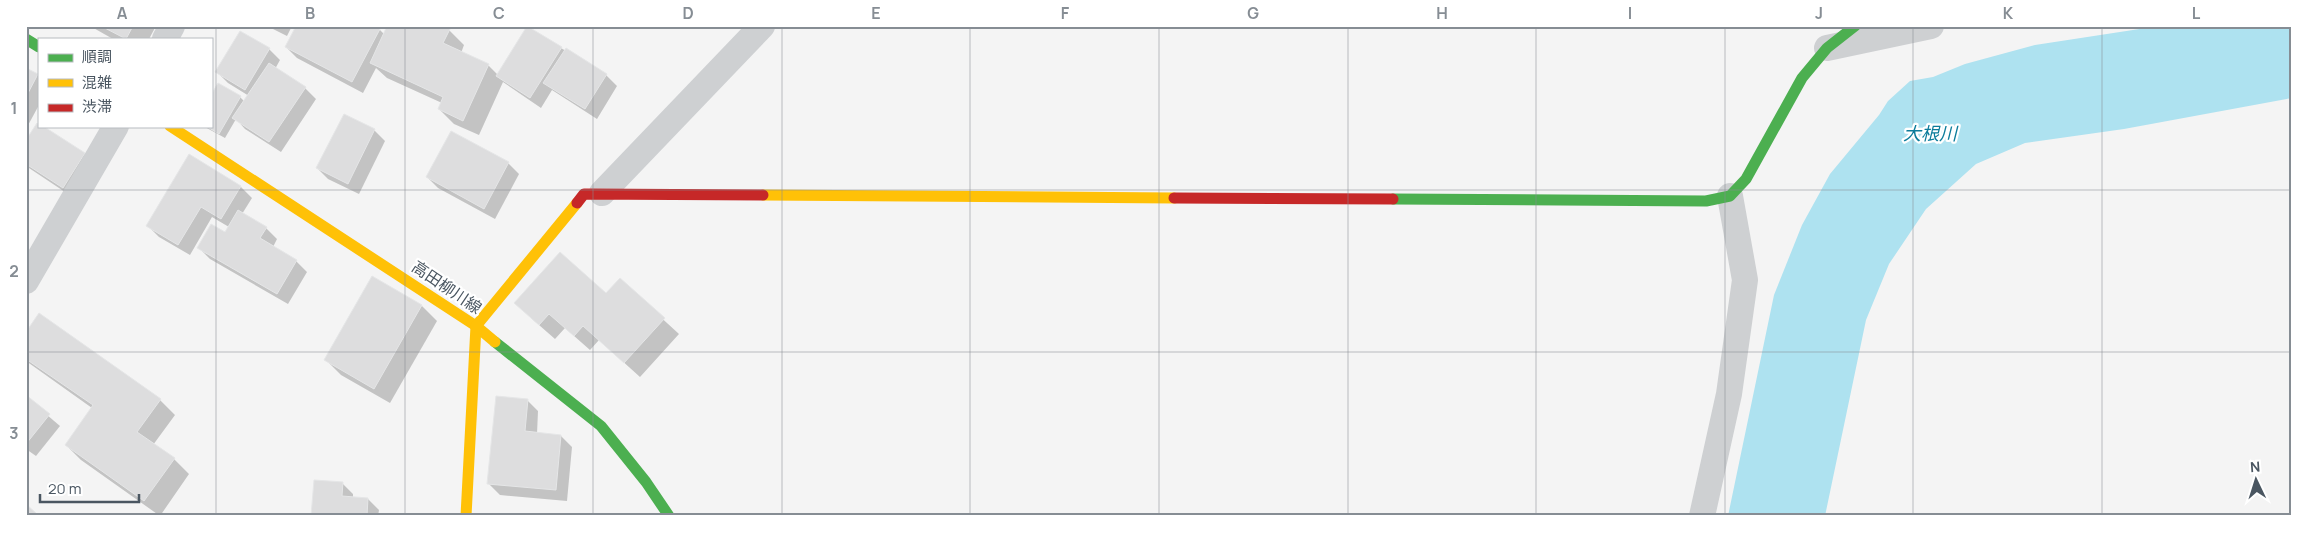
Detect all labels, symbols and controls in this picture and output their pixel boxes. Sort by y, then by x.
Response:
text: A [117,2,128,24]
text: B [305,2,315,24]
text: C [493,2,505,24]
text: D [682,2,694,24]
text: E [871,2,881,24]
text: F [1061,2,1070,24]
text: G [1247,2,1259,24]
text: H [1436,2,1448,24]
text: I [1628,2,1632,24]
text: J [1815,2,1823,24]
text: K [2003,2,2014,24]
text: L [2192,2,2201,24]
legend [38,38,212,128]
text: 順調 [82,46,112,67]
text: 混雑 [82,72,112,93]
text: 渋滞 [82,96,112,117]
text: 1 [10,97,18,119]
water label: 大根川 [1903,121,1959,145]
street label: 高田柳川線 [408,256,486,318]
text: 2 [9,260,19,282]
text: 3 [9,422,19,444]
north arrow [2230,454,2280,504]
text: N [2249,457,2261,476]
scale bar [40,472,139,504]
text: 20 m [48,478,81,499]

